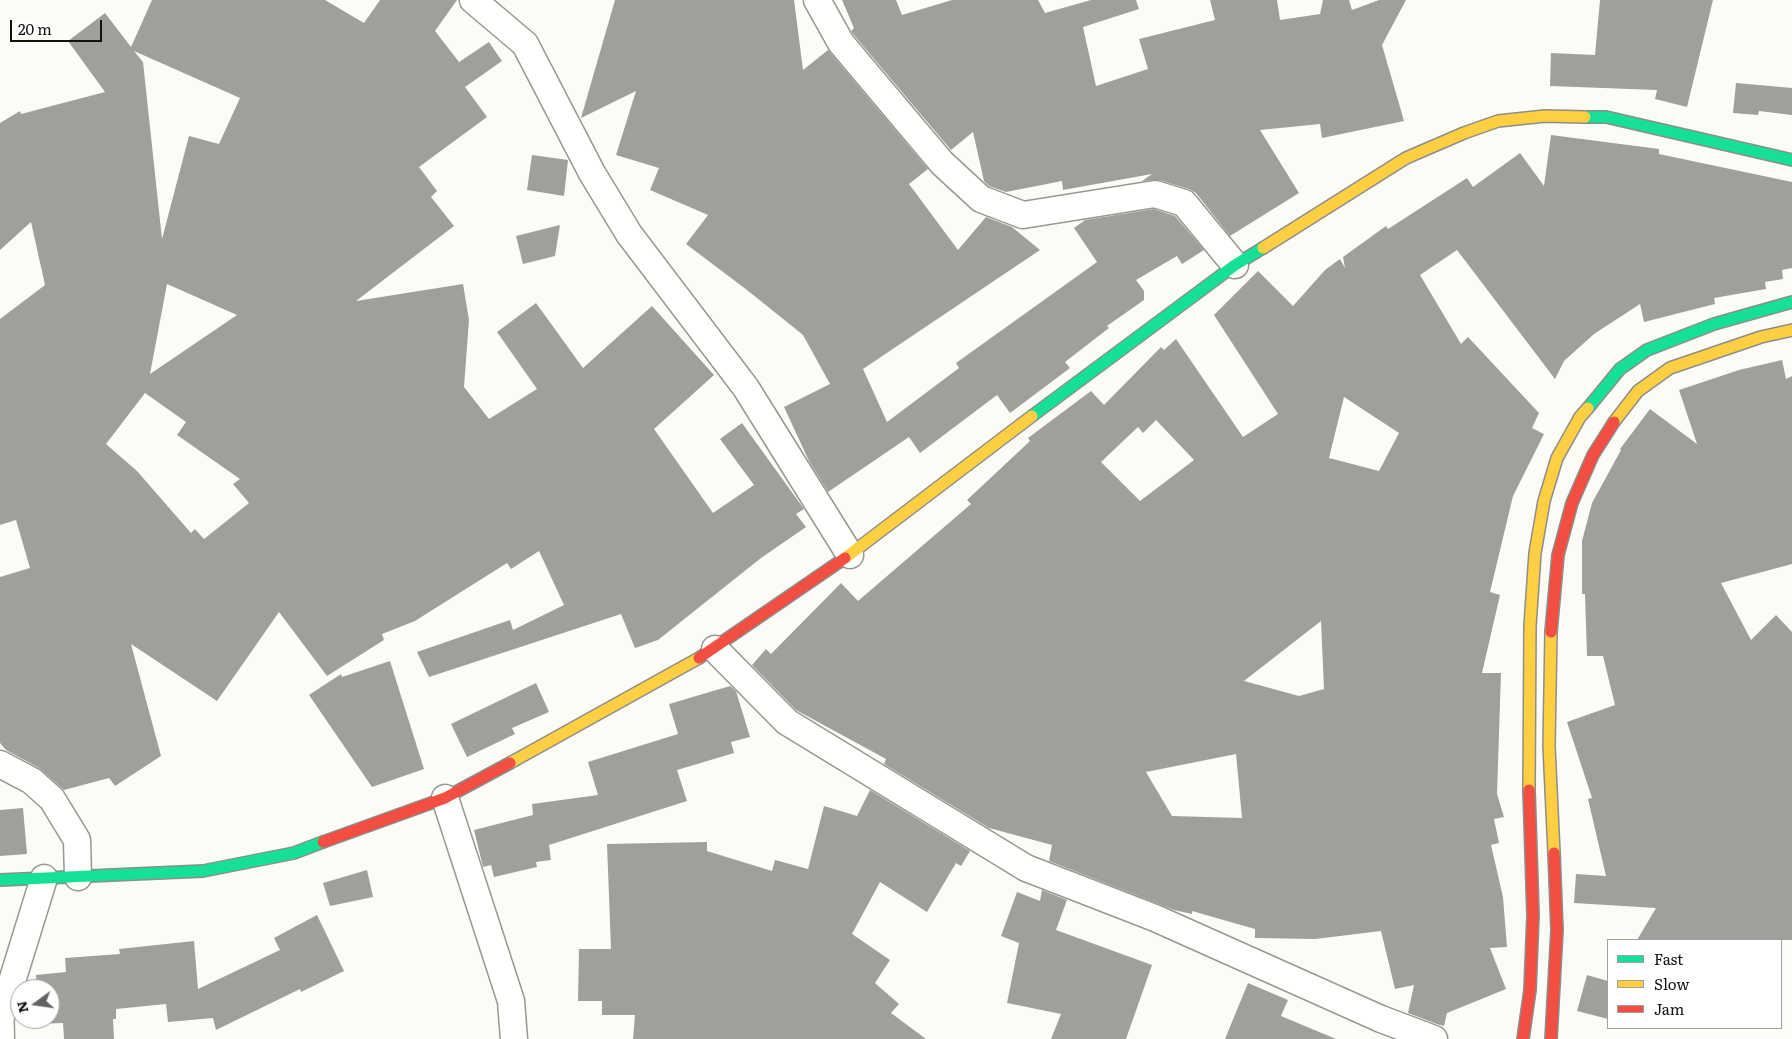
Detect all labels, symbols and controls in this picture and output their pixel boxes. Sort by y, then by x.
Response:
scale bar [12,10,105,42]
text: 20 m [18,17,52,40]
legend [1607,939,1782,1029]
text: Fast [1654,947,1683,970]
text: Slow [1654,972,1689,995]
north arrow [10,979,60,1029]
text: Jam [1654,997,1684,1020]
text: N [10,999,33,1016]

